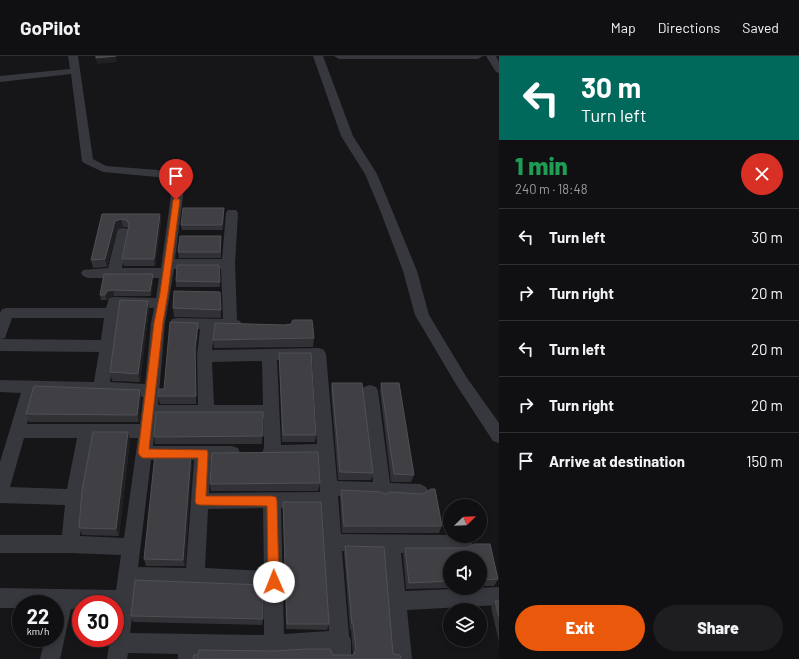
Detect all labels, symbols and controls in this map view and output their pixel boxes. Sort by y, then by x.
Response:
text: GoPilot [20,16,81,39]
text: Map [611,19,636,36]
text: Directions [658,19,720,36]
text: Saved [742,19,779,36]
text: 30 m [581,70,641,104]
icon: left [515,72,567,124]
text: Turn left [581,104,647,126]
text: 1 min [515,151,568,180]
button: close [741,153,783,195]
pin [159,159,193,200]
icon: arrive [165,165,187,187]
text: 240 m · 18:48 [515,181,587,197]
icon: left [515,226,537,248]
text: Turn left [549,228,605,246]
text: 30 m [751,228,783,246]
icon: right [515,282,537,304]
text: Turn right [549,284,614,302]
text: 20 m [751,284,783,302]
icon: left [515,338,537,360]
text: Turn left [549,340,605,358]
text: 20 m [751,340,783,358]
icon: right [515,394,537,416]
text: Turn right [549,396,614,414]
text: 20 m [751,396,783,414]
icon: arrive [515,450,537,472]
text: Arrive at destination [549,452,685,470]
text: 150 m [746,452,783,470]
north arrow [443,499,487,543]
map controls [443,499,487,647]
button: sound [443,551,487,595]
position arrow [253,561,295,603]
speed limit sign: 30 [72,595,124,647]
button: layers [443,603,487,647]
text: 22 [27,604,49,628]
button: Exit [515,605,645,651]
button: Share [653,605,783,651]
text: km/h [27,625,49,637]

